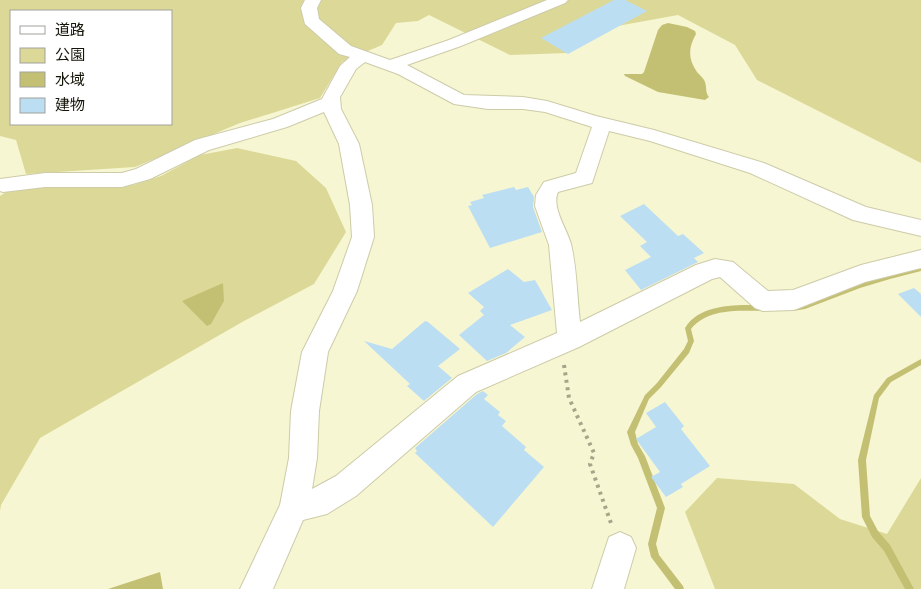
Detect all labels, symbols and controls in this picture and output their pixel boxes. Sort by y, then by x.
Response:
legend [10,10,172,125]
text: 道路 [55,21,85,39]
text: 公園 [55,46,85,64]
text: 水域 [55,71,85,89]
text: 建物 [55,96,85,114]

